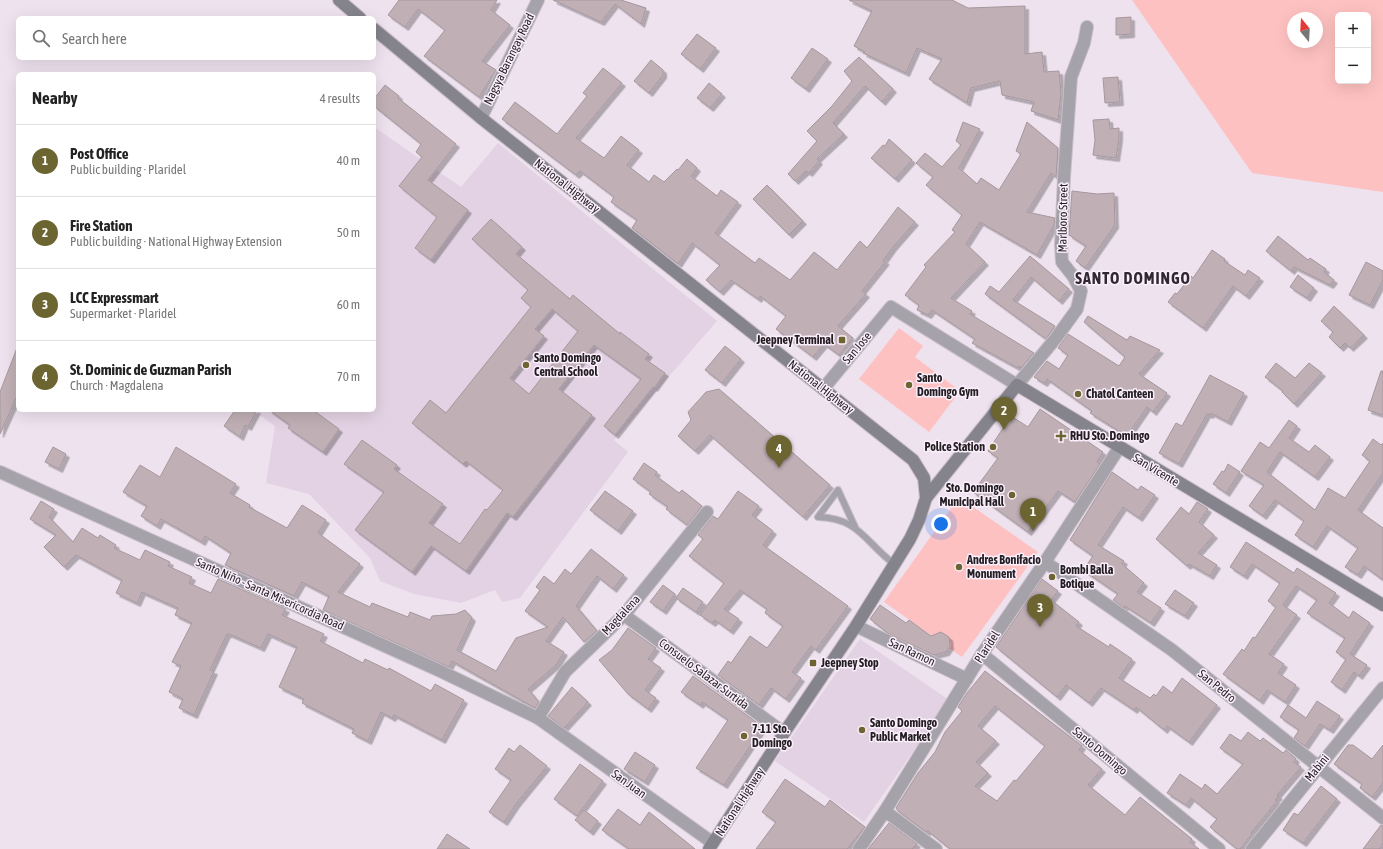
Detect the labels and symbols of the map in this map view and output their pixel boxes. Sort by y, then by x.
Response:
street label: Nagsya Barangay Road [481,11,537,107]
north arrow [1287,12,1323,48]
street label: National Highway [532,156,602,216]
street label: Marlboro Street [1055,183,1071,253]
district label: SANTO DOMINGO [1075,269,1191,287]
street label: San Jose [840,329,874,367]
place label: Jeepney Terminal [755,333,835,347]
marker: Jeepney Terminal [837,335,847,345]
place label: Santo Domingo Central School [534,351,602,379]
street label: National Highway [786,357,856,417]
marker: Santo Domingo Central School [521,360,531,370]
place label: Santo Domingo Gym [917,371,979,399]
marker: Santo Domingo Gym [904,380,914,390]
place label: Chatol Canteen [1086,387,1154,401]
marker: Chatol Canteen [1073,389,1083,399]
pin: 2 [991,397,1017,430]
place label: RHU Sto. Domingo [1070,429,1150,443]
marker: RHU Sto. Domingo [1055,430,1067,442]
pin: 4 [766,435,792,468]
place label: Police Station [924,440,985,454]
marker: Police Station [988,442,998,452]
street label: San Vicente [1130,451,1182,489]
place label: Sto. Domingo Municipal Hall [939,481,1005,509]
marker: Sto. Domingo Municipal Hall [1007,490,1017,500]
pin: 1 [1020,498,1046,531]
your location [931,514,951,534]
place label: Andres Bonifacio Monument [966,553,1041,581]
street label: Santo Niño - Santa Misericordia Road [194,555,346,633]
marker: Andres Bonifacio Monument [954,562,964,572]
place label: Bombi Balla Botique [1060,563,1114,591]
marker: Bombi Balla Botique [1047,572,1057,582]
street label: Magdalena [599,592,643,638]
pin: 3 [1027,594,1053,627]
street label: Plaridel [972,628,1003,666]
street label: San Ramon [886,635,938,669]
street label: Consuelo Salazar Surtida [656,636,752,712]
place label: Jeepney Stop [820,656,879,670]
marker: Jeepney Stop [808,658,818,668]
street label: San Pedro [1195,667,1239,706]
place label: Santo Domingo Public Market [870,716,938,744]
place label: 7-11 Sto. Domingo [752,722,793,750]
street label: Santo Domingo [1070,724,1131,778]
marker: Santo Domingo Public Market [857,725,867,735]
marker: 7-11 Sto. Domingo [739,731,749,741]
street label: Mabini [1302,752,1332,784]
street label: National Highway [713,765,767,839]
street label: San Juan [609,767,649,801]

